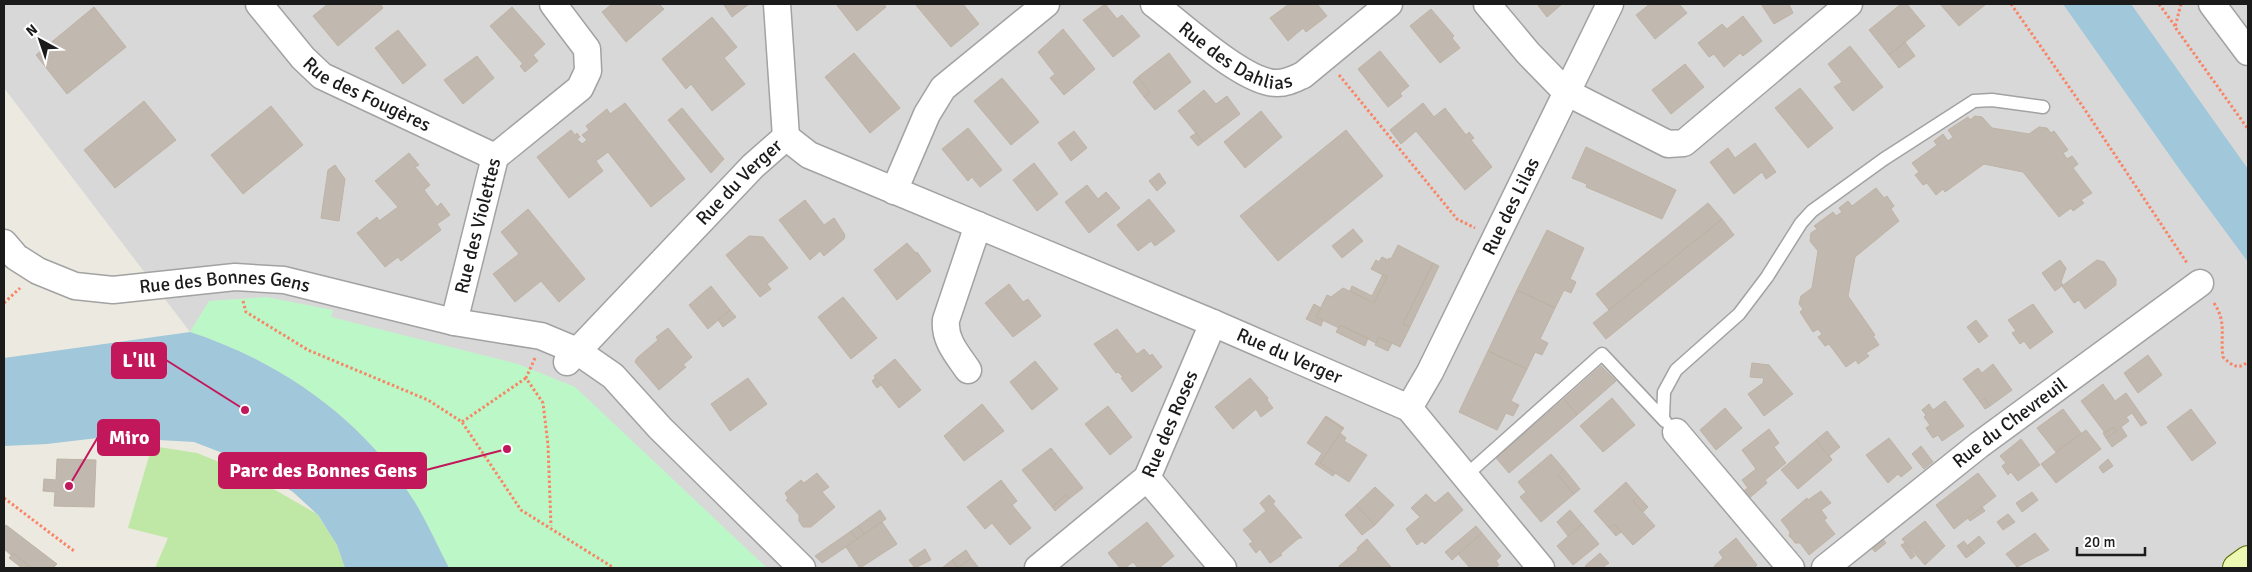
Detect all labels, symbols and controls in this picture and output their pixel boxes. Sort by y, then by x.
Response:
north arrow [15,15,65,65]
street label: Rue des Dahlias [1174,16,1295,95]
text: N [23,21,41,40]
street label: Rue des Fougères [298,52,435,137]
street label: Rue du Verger [691,134,787,230]
street label: Rue des Lilas [1477,154,1545,259]
street label: Rue des Violettes [449,156,506,296]
street label: Rue des Bonnes Gens [138,265,313,299]
street label: Rue du Verger [1233,323,1346,390]
callout: L'Ill [112,343,166,378]
text: L'Ill [122,348,156,373]
street label: Rue des Roses [1137,367,1203,481]
street label: Rue du Chevreuil [1948,372,2072,473]
callout: Miro [98,420,159,455]
text: Miro [109,425,149,450]
callout: Parc des Bonnes Gens [219,453,426,488]
text: Parc des Bonnes Gens [229,458,417,483]
scale bar [2077,524,2144,556]
text: 20 m [2084,533,2115,551]

